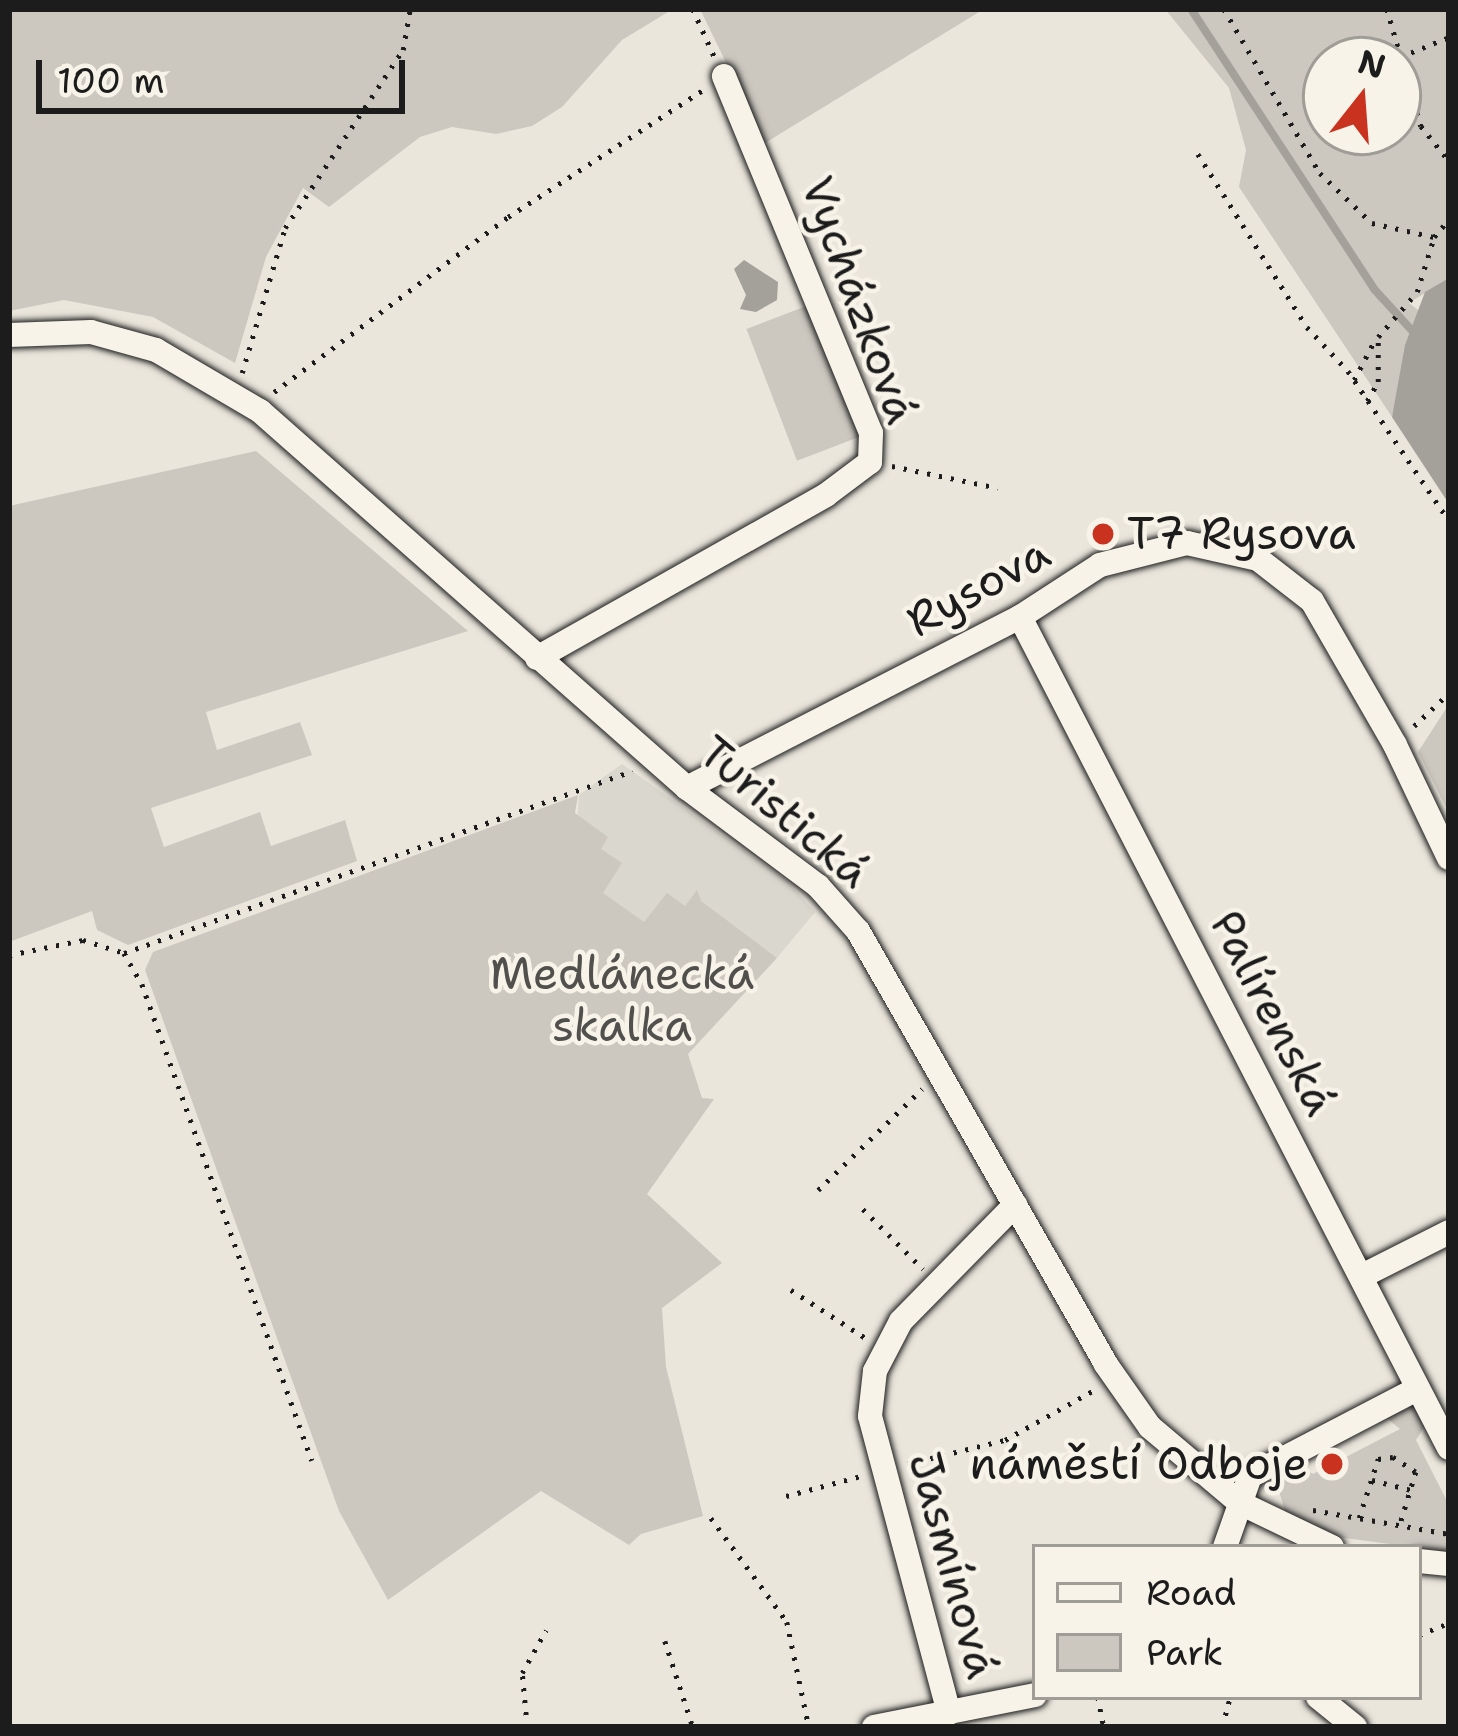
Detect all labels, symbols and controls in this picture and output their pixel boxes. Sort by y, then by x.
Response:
scale bar [42,36,411,110]
north arrow [1302,36,1422,156]
text: N [1353,39,1391,89]
text: 100 m [57,56,165,105]
street label: Vycházková [789,169,929,431]
place label: T7 Rysova [1127,507,1356,561]
marker: T7 Rysova [1090,521,1116,547]
street label: Rysova [897,526,1059,648]
street label: Turistická [688,725,880,899]
street label: Palírenská [1199,902,1347,1124]
park label: Medlánecká skalka [490,947,754,1053]
place label: náměstí Odboje [969,1437,1308,1491]
street label: Jasmínová [897,1446,1009,1684]
marker: náměstí Odboje [1319,1451,1345,1477]
legend [1032,1544,1422,1700]
text: Road [1146,1568,1236,1617]
text: Park [1146,1628,1223,1677]

